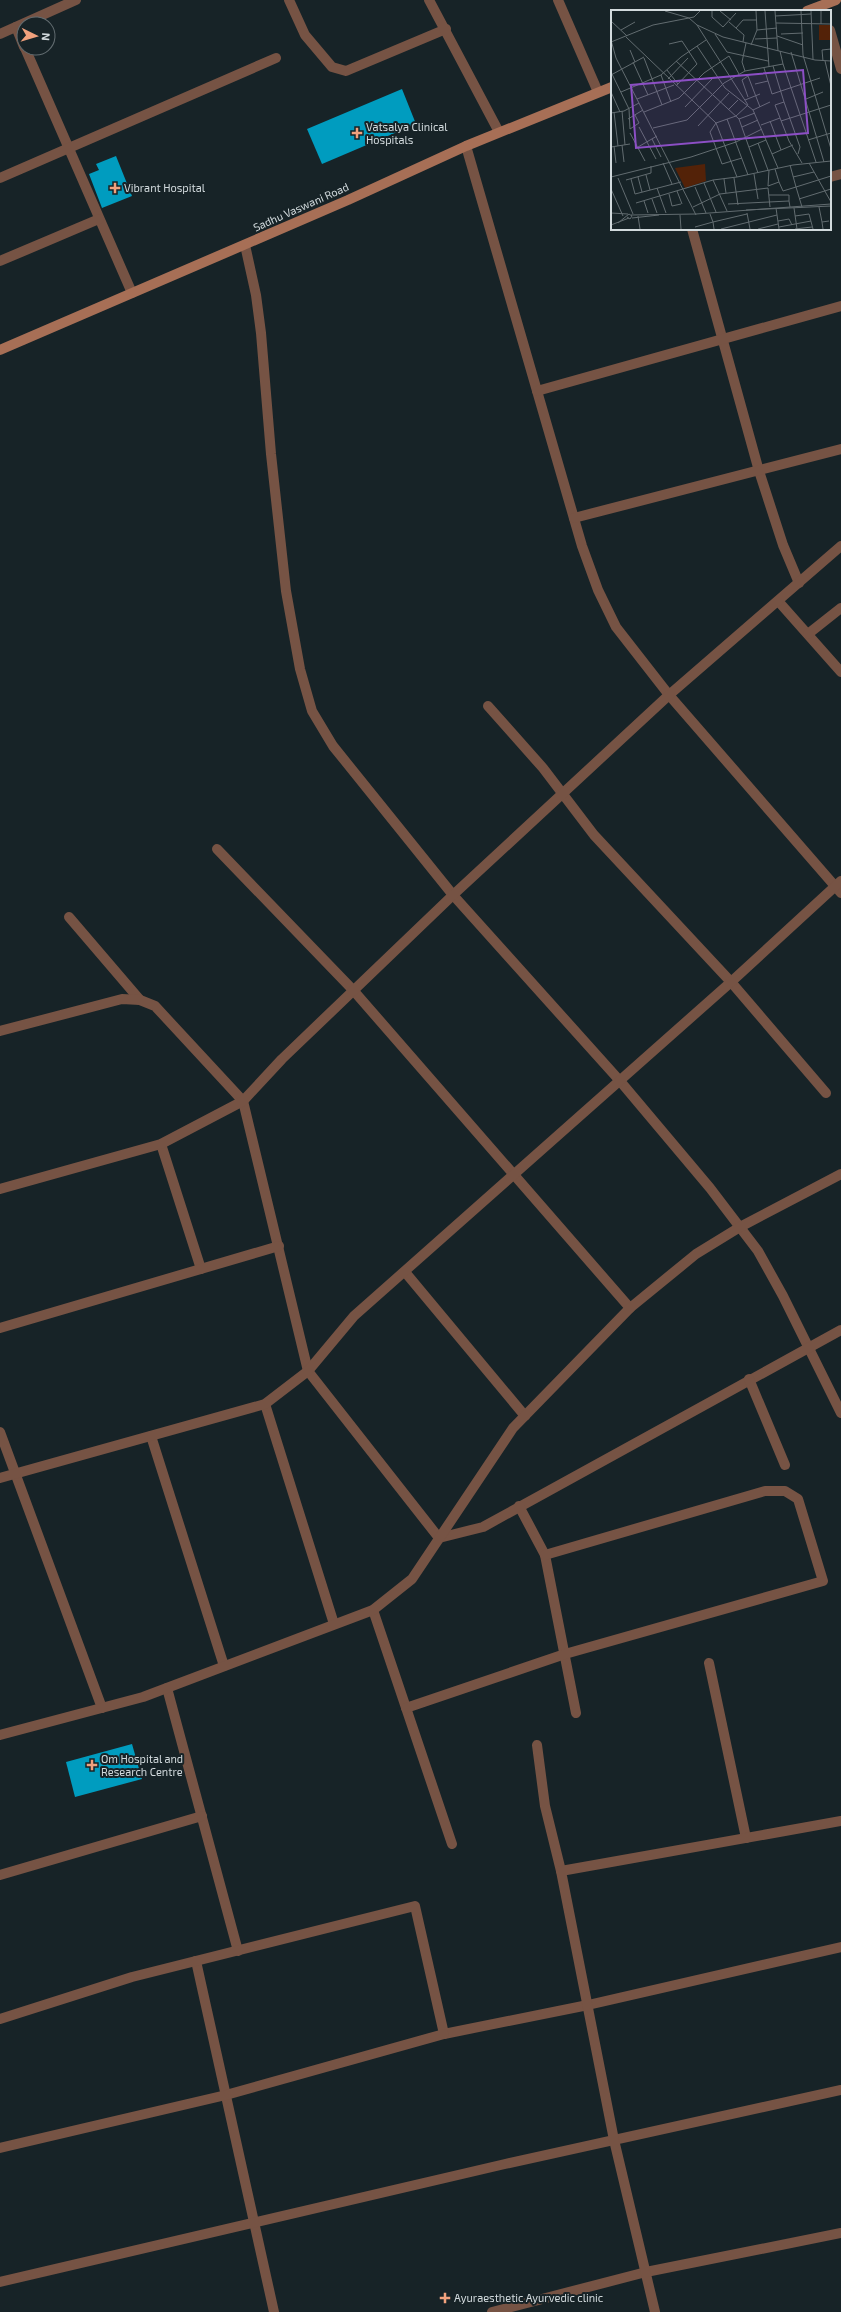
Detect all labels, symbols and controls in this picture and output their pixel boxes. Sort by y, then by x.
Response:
inset map [611,10,831,230]
north arrow [16,16,56,56]
text: N [40,32,53,41]
place label: Vatsalya Clinical Hospitals [366,120,448,146]
marker: Vatsalya Clinical Hospitals [351,127,363,139]
street label: Sadhu Vaswani Road [251,180,351,234]
place label: Vibrant Hospital [124,181,206,194]
marker: Vibrant Hospital [109,182,121,194]
place label: Om Hospital and Research Centre [101,1752,183,1778]
marker: Om Hospital and Research Centre [86,1759,98,1771]
place label: Ayuraesthetic Ayurvedic clinic [454,2291,603,2304]
marker: Ayuraesthetic Ayurvedic clinic [439,2292,451,2304]

